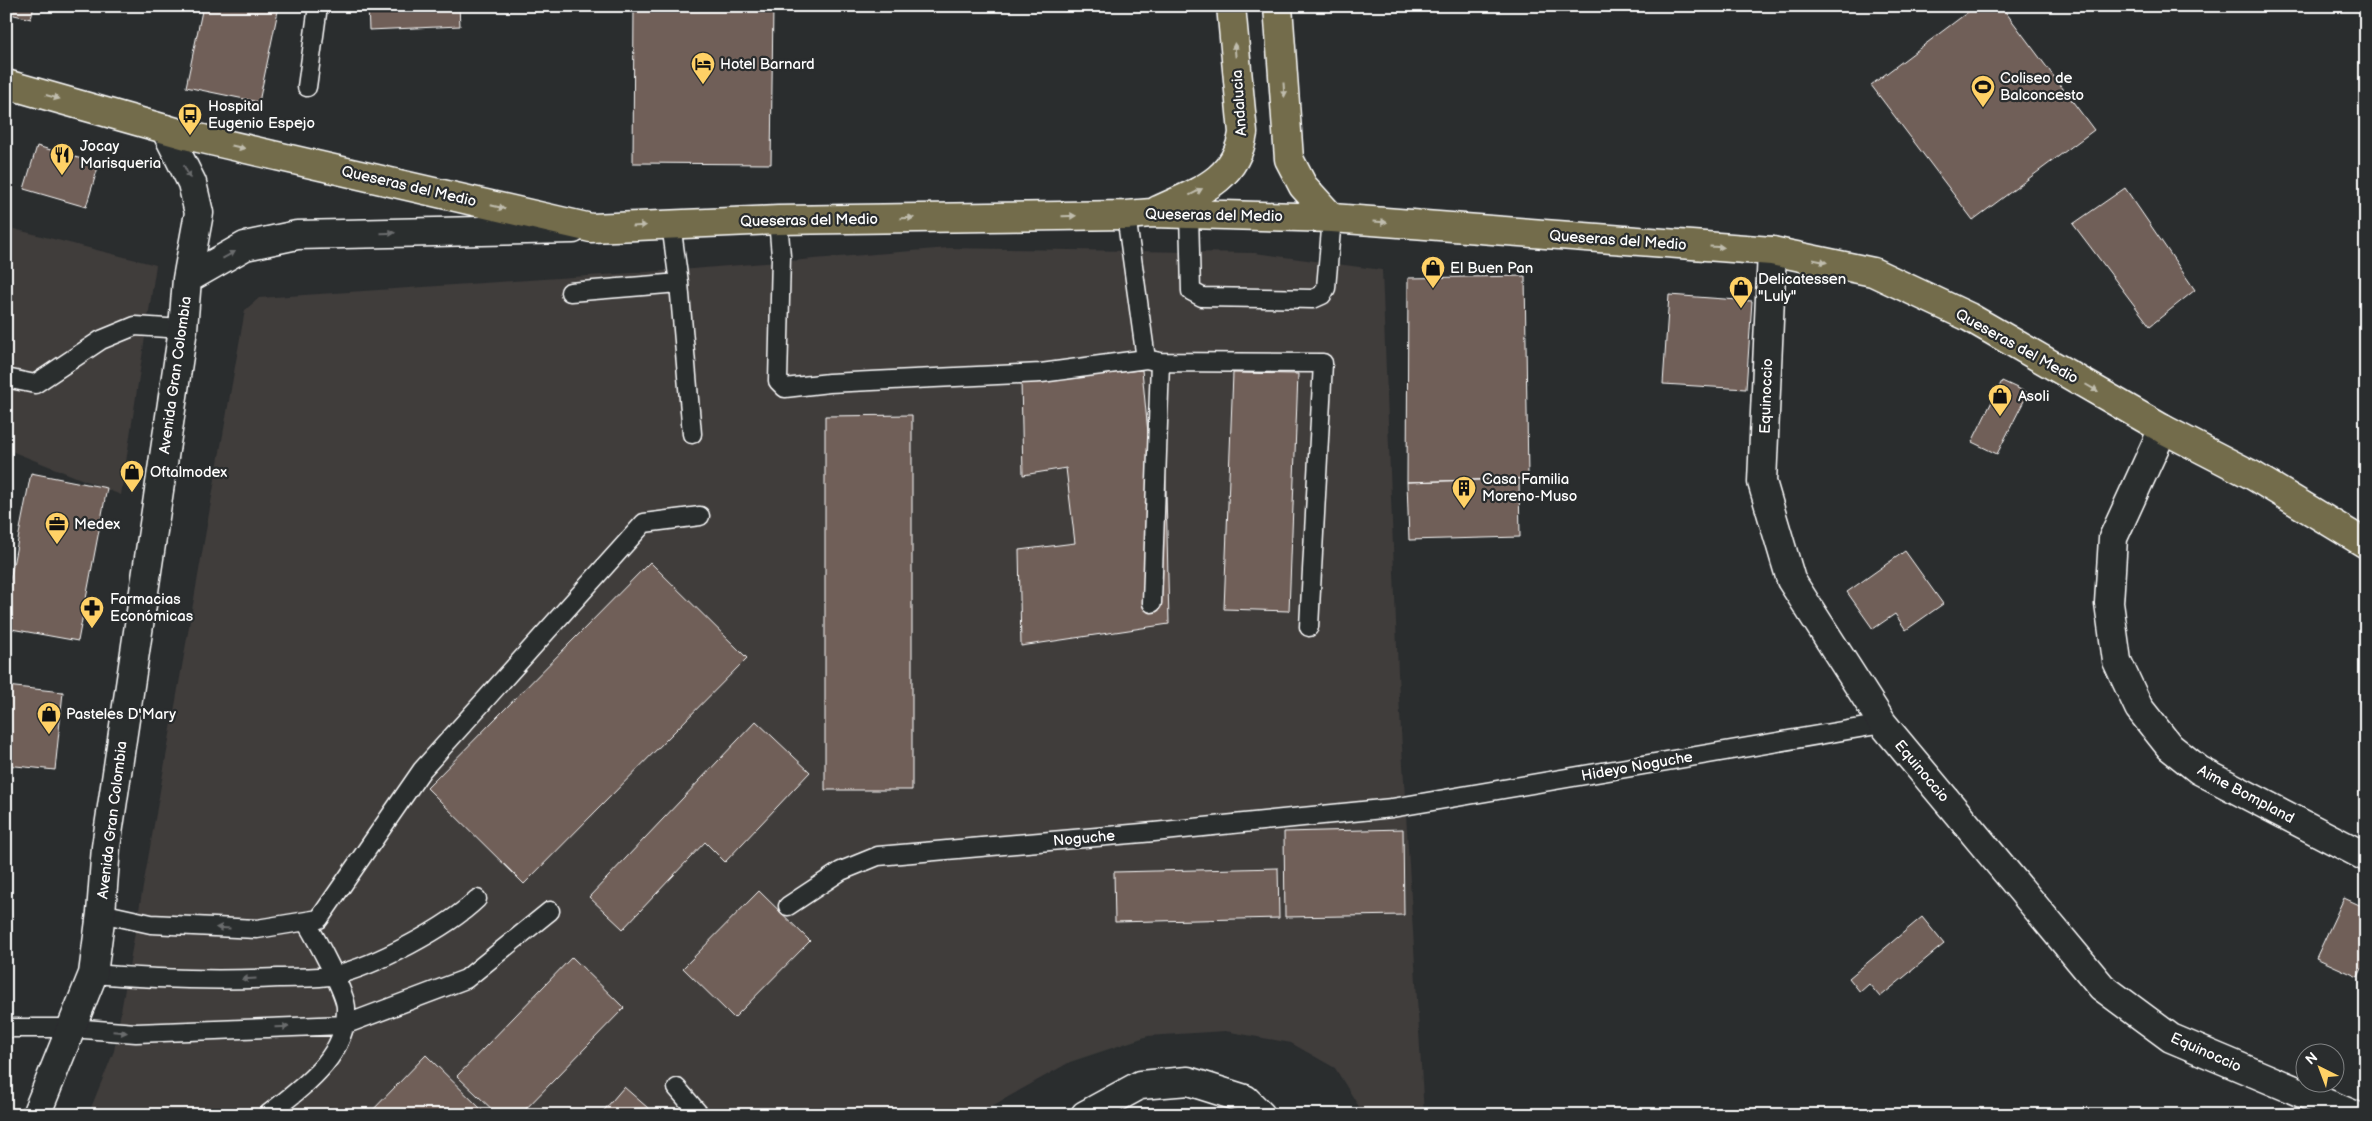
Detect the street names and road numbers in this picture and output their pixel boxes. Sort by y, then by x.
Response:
street label: Andalucia [1228,69,1251,137]
street label: Queseras del Medio [340,162,478,211]
street label: Queseras del Medio [1145,205,1283,226]
street label: Queseras del Medio [740,210,878,231]
street label: Queseras del Medio [1549,226,1687,255]
street label: Avenida Gran Colombia [155,295,196,455]
street label: Queseras del Medio [1952,305,2082,388]
street label: Equinoccio [1756,358,1777,434]
street label: Equinoccio [1890,736,1953,806]
street label: Avenida Gran Colombia [93,740,132,900]
street label: Hideyo Noguche [1580,747,1694,786]
street label: Aime Bompland [2194,761,2297,828]
street label: Noguche [1052,826,1116,851]
street label: Equinoccio [2167,1028,2244,1076]

